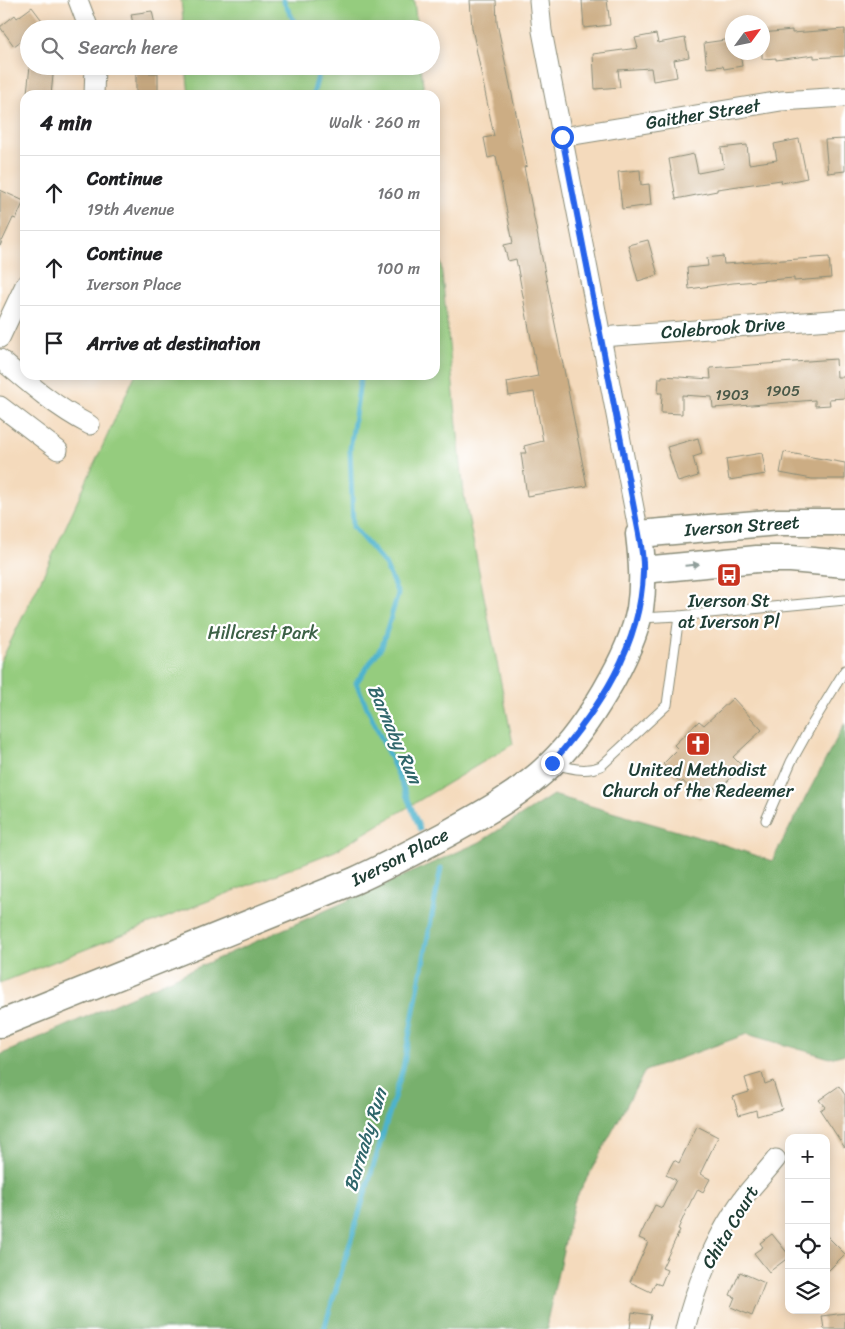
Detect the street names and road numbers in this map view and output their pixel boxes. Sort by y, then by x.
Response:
street label: Gaither Street [643,89,763,139]
street label: Colebrook Drive [660,308,786,348]
street label: Iverson Street [682,506,801,546]
street label: Iverson Place [344,819,455,896]
street label: Chita Court [693,1179,768,1275]

